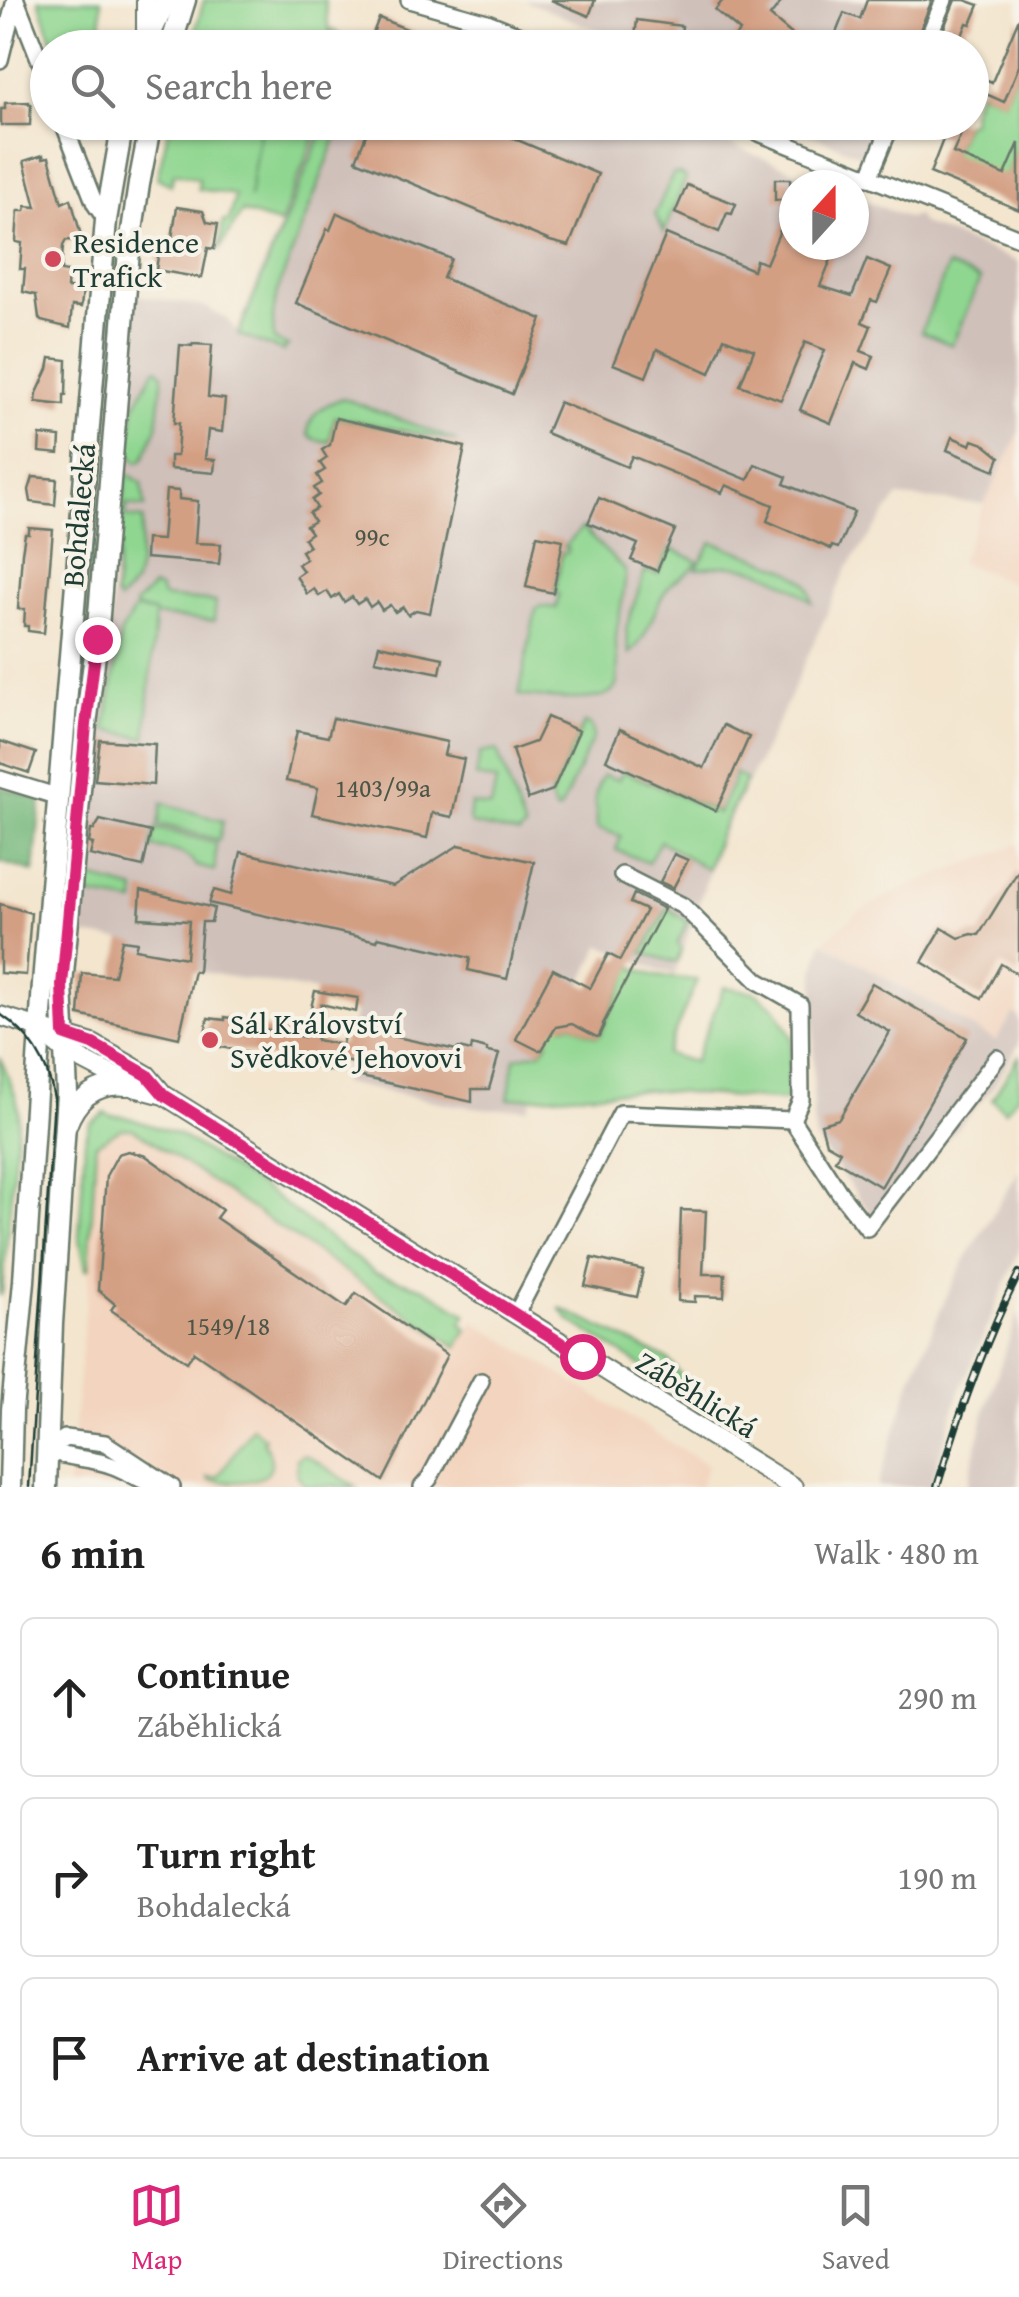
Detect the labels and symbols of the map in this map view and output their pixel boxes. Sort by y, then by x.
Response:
north arrow [779,170,869,260]
place label: Residence Trafick [73,220,199,298]
marker: Residence Trafick [42,248,64,270]
street label: Bohdalecká [50,441,106,589]
house number: 99c [354,519,390,555]
route end [75,617,121,663]
house number: 1403/99a [335,770,431,806]
place label: Sál Království Svědkové Jehovovi [230,1001,462,1079]
marker: Sál Království Svědkové Jehovovi [199,1029,221,1051]
house number: 1549/18 [186,1308,270,1344]
route start [560,1334,606,1380]
street label: Záběhlická [628,1339,766,1449]

